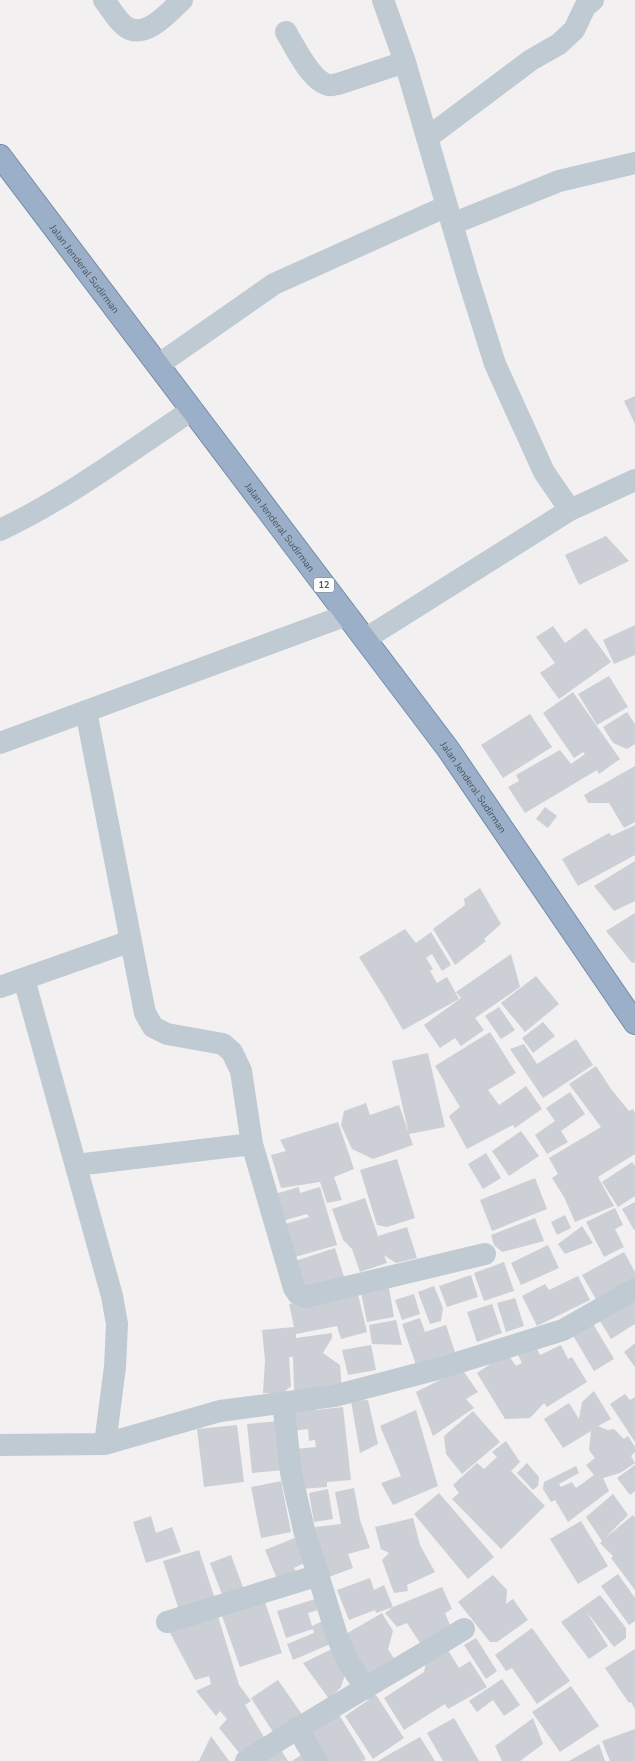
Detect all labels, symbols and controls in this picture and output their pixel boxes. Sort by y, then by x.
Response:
street label: Jalan Jenderal Sudirman [45,221,122,316]
street label: Jalan Jenderal Sudirman [241,480,318,575]
road number: 12 [314,578,334,592]
street label: Jalan Jenderal Sudirman [436,738,509,836]

